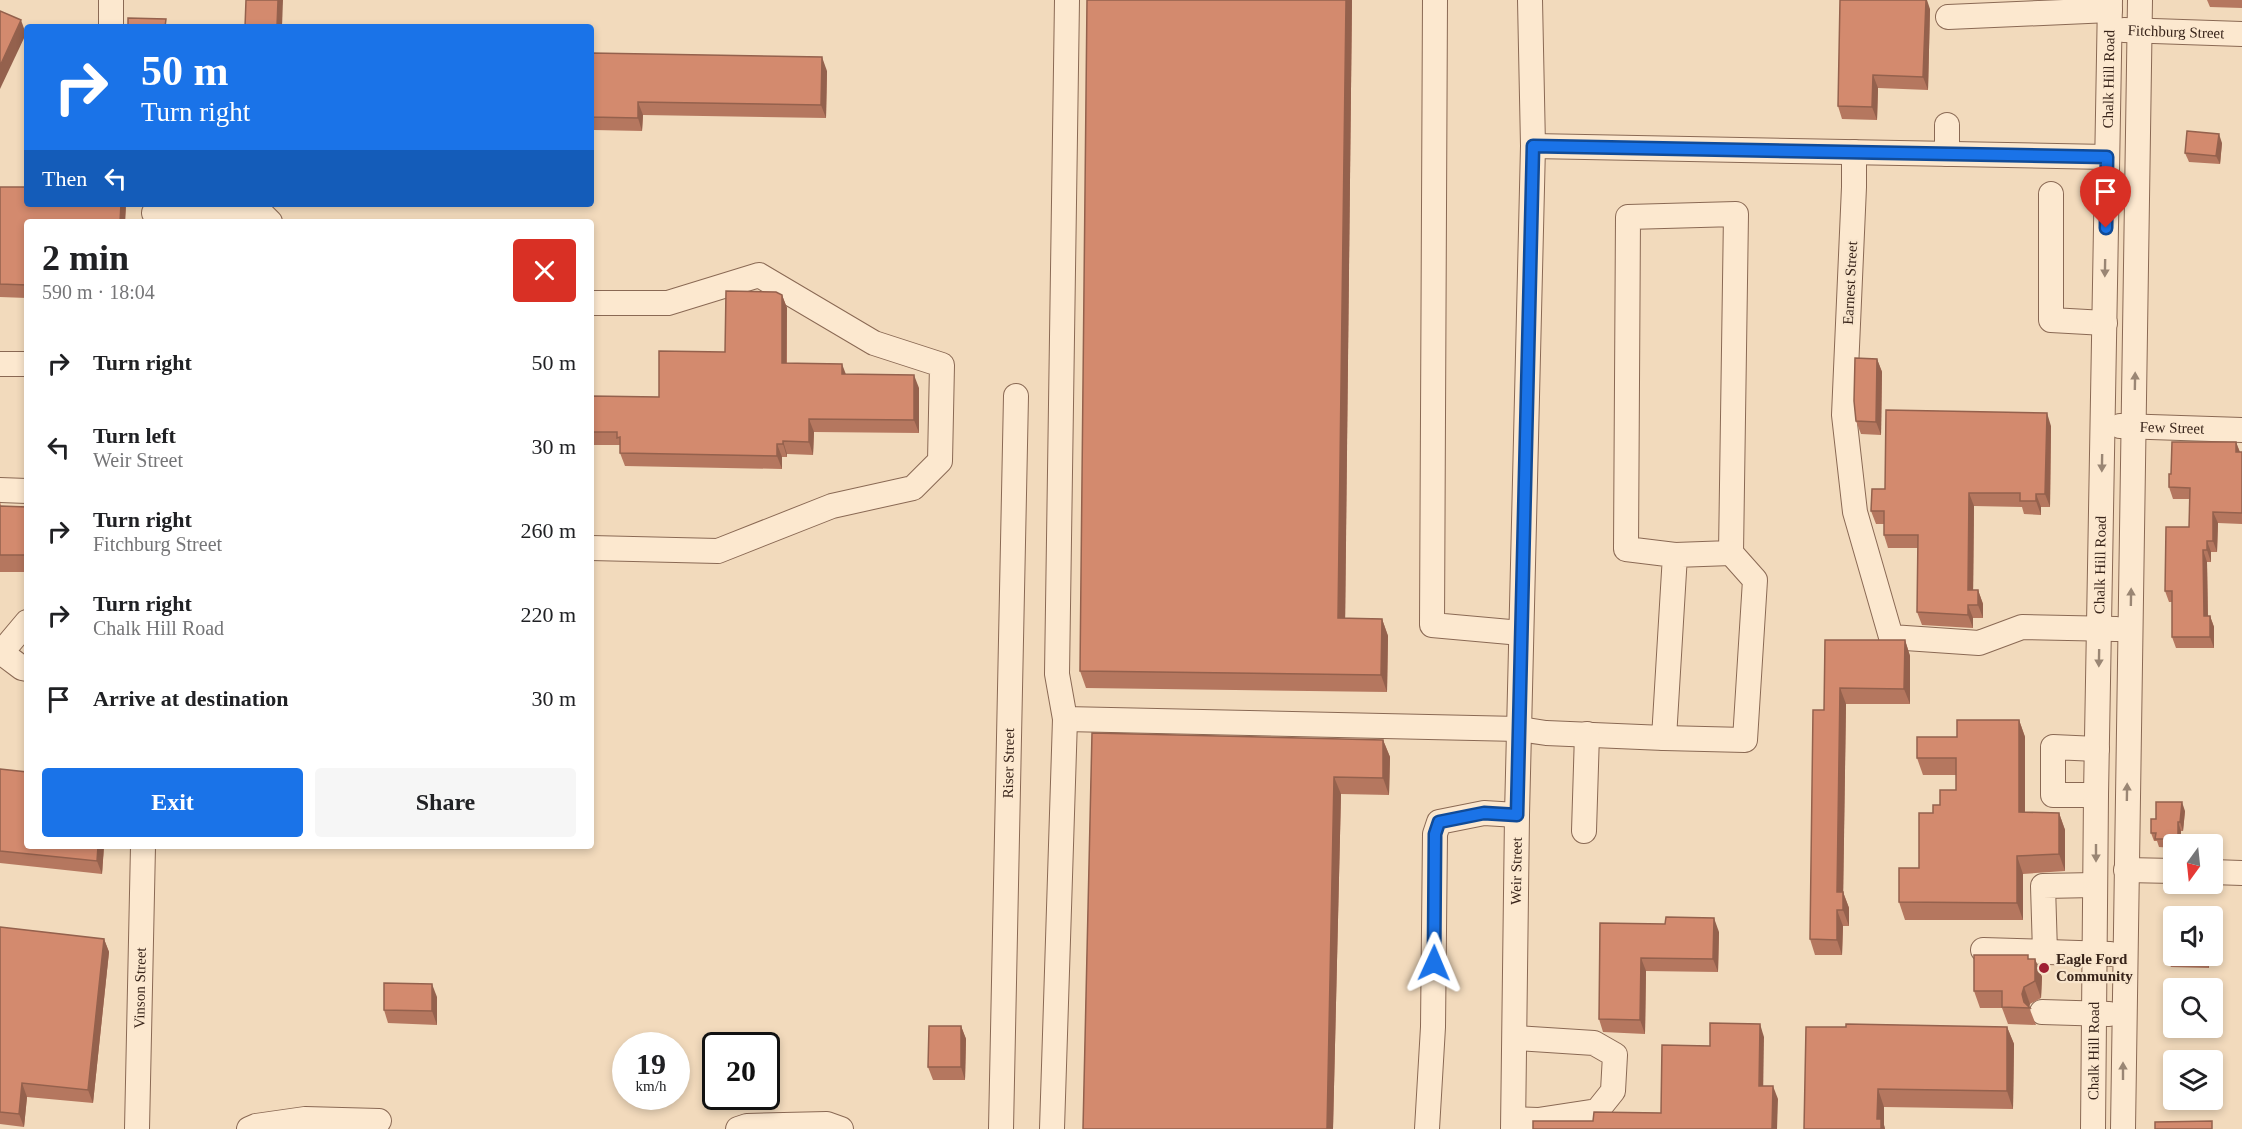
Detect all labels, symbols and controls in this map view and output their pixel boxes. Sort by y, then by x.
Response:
street label: Fitchburg Street [2127,22,2225,41]
street label: Chalk Hill Road [2100,29,2117,128]
icon: right [42,48,120,126]
text: 50 m [141,48,229,94]
text: Turn right [141,97,250,127]
icon: left [99,162,132,195]
text: Then [42,166,87,191]
pin [2080,166,2131,228]
icon: arrive [2089,175,2122,208]
text: 2 min [42,238,129,278]
button: close [513,239,576,302]
street label: Earnest Street [1840,240,1860,325]
one-way arrow [2101,259,2110,278]
text: 590 m · 18:04 [42,281,155,303]
icon: right [42,347,75,380]
text: Turn right [93,350,192,375]
text: 50 m [531,350,576,375]
one-way arrow [2130,371,2140,390]
street label: Few Street [2139,419,2205,437]
text: Turn left [93,423,176,448]
icon: left [42,431,75,464]
text: 30 m [531,434,576,459]
text: Weir Street [93,449,183,471]
one-way arrow [2097,454,2107,473]
text: Turn right [93,507,192,532]
icon: right [42,515,75,548]
street label: Chalk Hill Road [2091,515,2109,614]
text: 260 m [520,518,576,543]
text: Fitchburg Street [93,533,222,555]
one-way arrow [2126,587,2136,606]
text: Turn right [93,591,192,616]
icon: right [42,599,75,632]
text: 220 m [520,602,576,627]
text: Chalk Hill Road [93,617,224,639]
one-way arrow [2095,649,2104,668]
icon: arrive [42,683,75,716]
text: Arrive at destination [93,686,289,711]
text: 30 m [531,686,576,711]
street label: Riser Street [1000,727,1017,798]
button: Exit [42,768,303,837]
button: Share [315,768,576,837]
one-way arrow [2123,782,2132,801]
north arrow [2163,834,2223,894]
map controls [2163,834,2223,1110]
street label: Weir Street [1508,836,1525,905]
one-way arrow [2091,844,2101,863]
button: sound [2163,906,2223,966]
position arrow [1402,931,1466,995]
street label: Vinson Street [131,946,149,1029]
place label: Eagle Ford Community [2056,951,2133,984]
marker: Eagle Ford Community [2037,961,2051,975]
button: search [2163,978,2223,1038]
street label: Chalk Hill Road [2085,1001,2102,1100]
speed limit sign: 20 [702,1032,780,1110]
text: 19 [636,1047,666,1080]
button: layers [2163,1050,2223,1110]
one-way arrow [2118,1061,2128,1080]
text: km/h [636,1078,666,1094]

